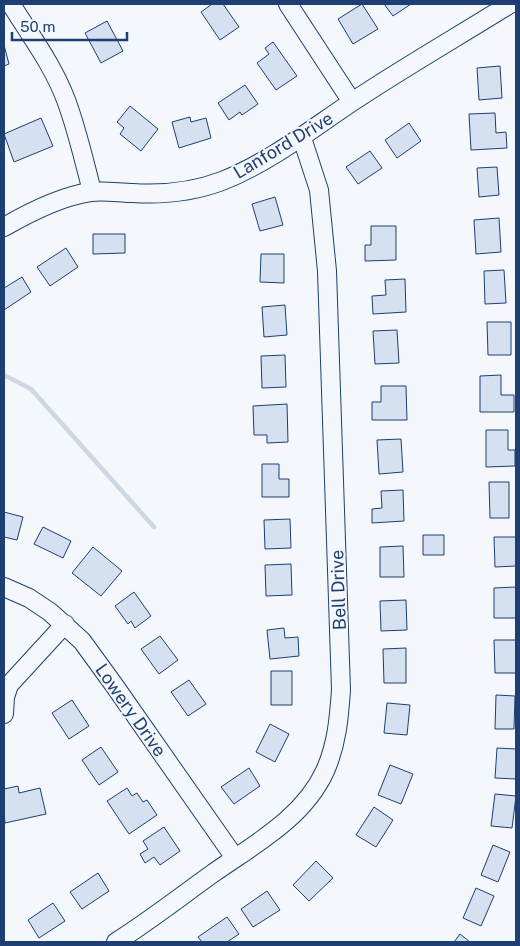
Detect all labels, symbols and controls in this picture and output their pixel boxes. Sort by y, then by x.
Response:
scale bar [12,10,128,42]
text: 50 m [20,18,55,35]
street label: Lanford Drive [229,107,337,183]
street label: Bell Drive [326,549,350,631]
street label: Lowery Drive [91,660,171,760]

